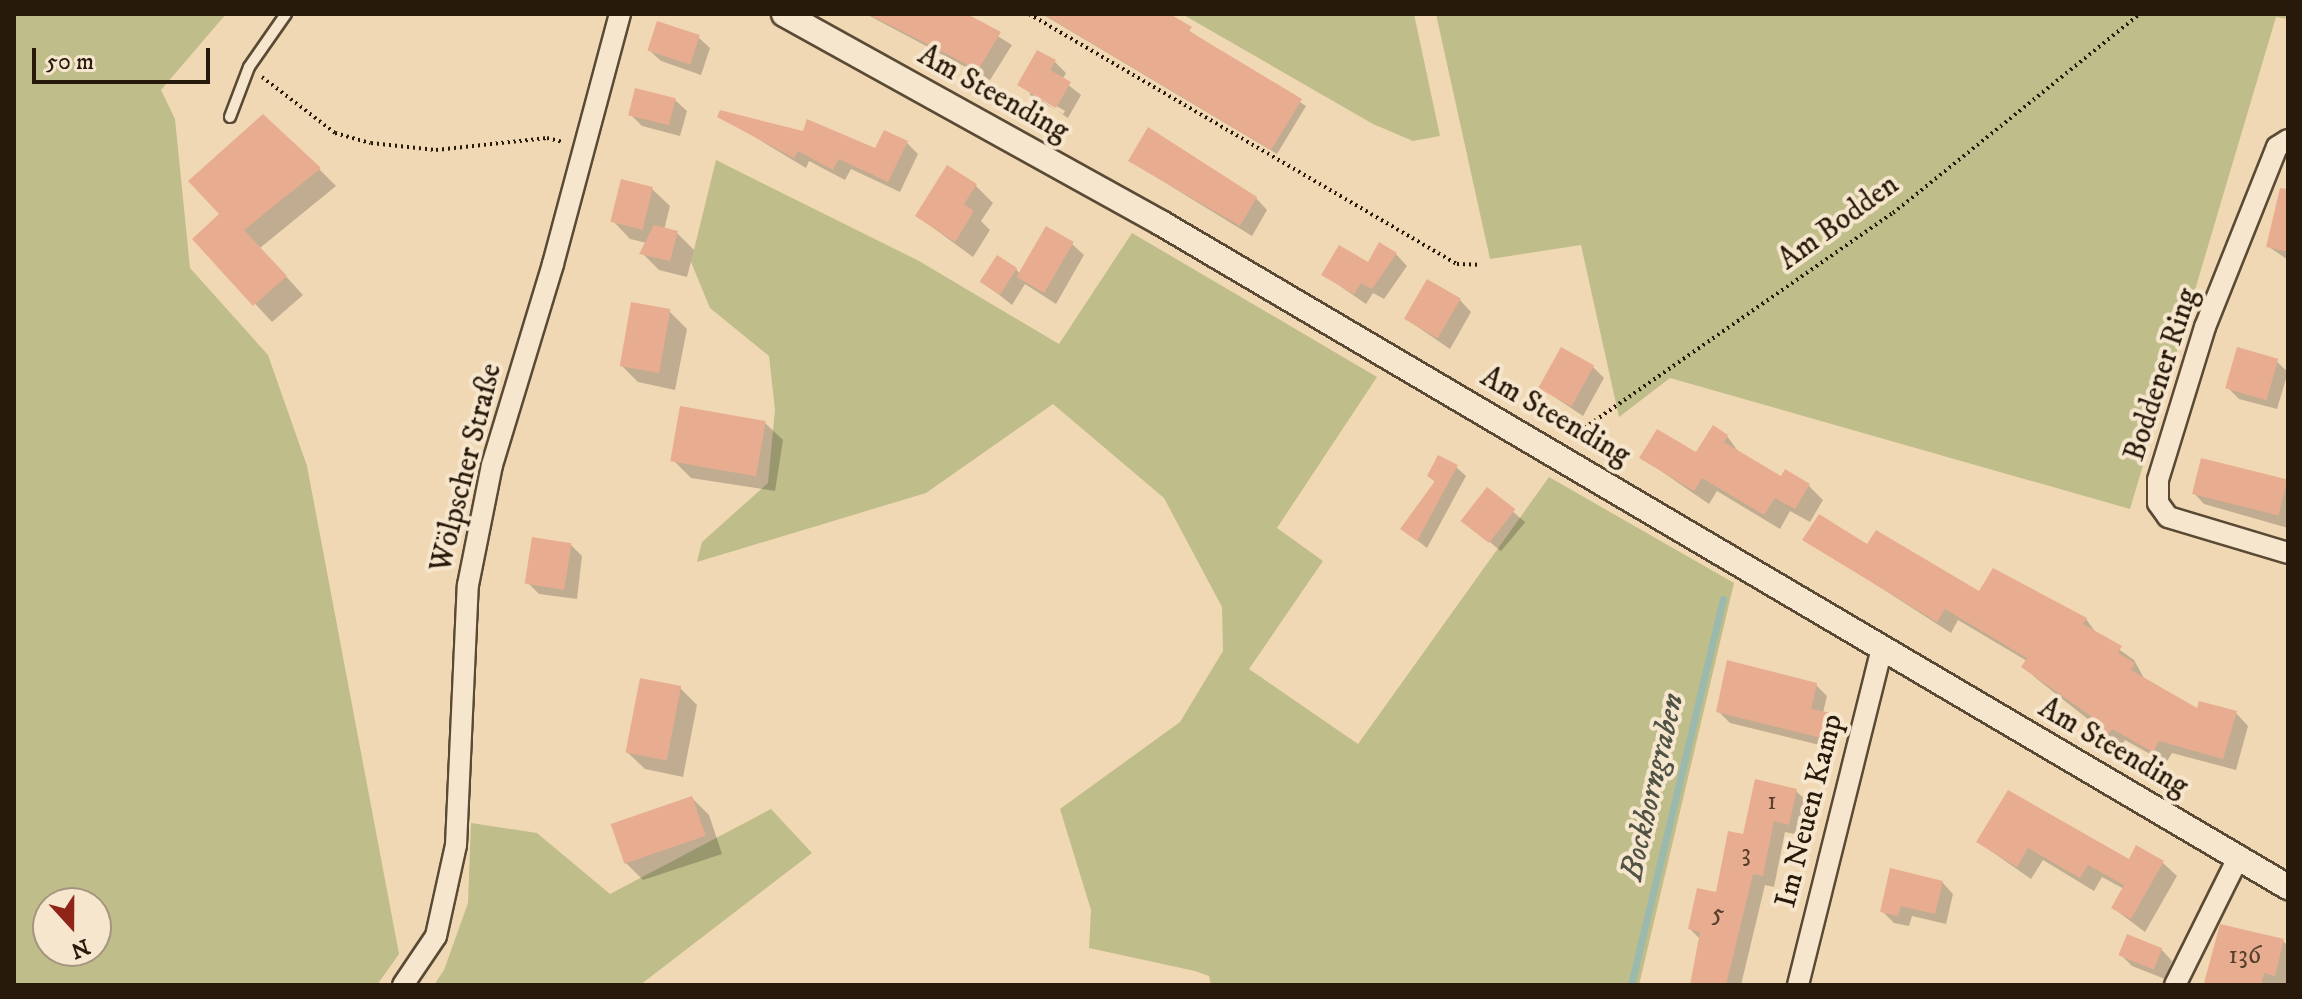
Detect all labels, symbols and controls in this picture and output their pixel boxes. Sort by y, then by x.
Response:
scale bar [36,32,214,82]
street label: Am Steending [911,38,1075,150]
text: 50 m [46,47,94,77]
street label: Am Bodden [1772,167,1906,279]
street label: Boddener Ring [2117,284,2207,466]
street label: Wölpscher Straße [424,360,510,576]
street label: Am Steending [1474,360,1636,474]
water label: Bockhorngraben [1613,690,1693,884]
street label: Am Steending [2032,691,2194,805]
street label: Im Neuen Kamp [1769,710,1851,912]
house number: 1 [1767,786,1777,818]
house number: 3 [1741,838,1751,870]
north arrow [32,887,112,967]
house number: 5 [1712,898,1724,930]
text: N [67,932,93,964]
house number: 136 [2229,940,2261,972]

